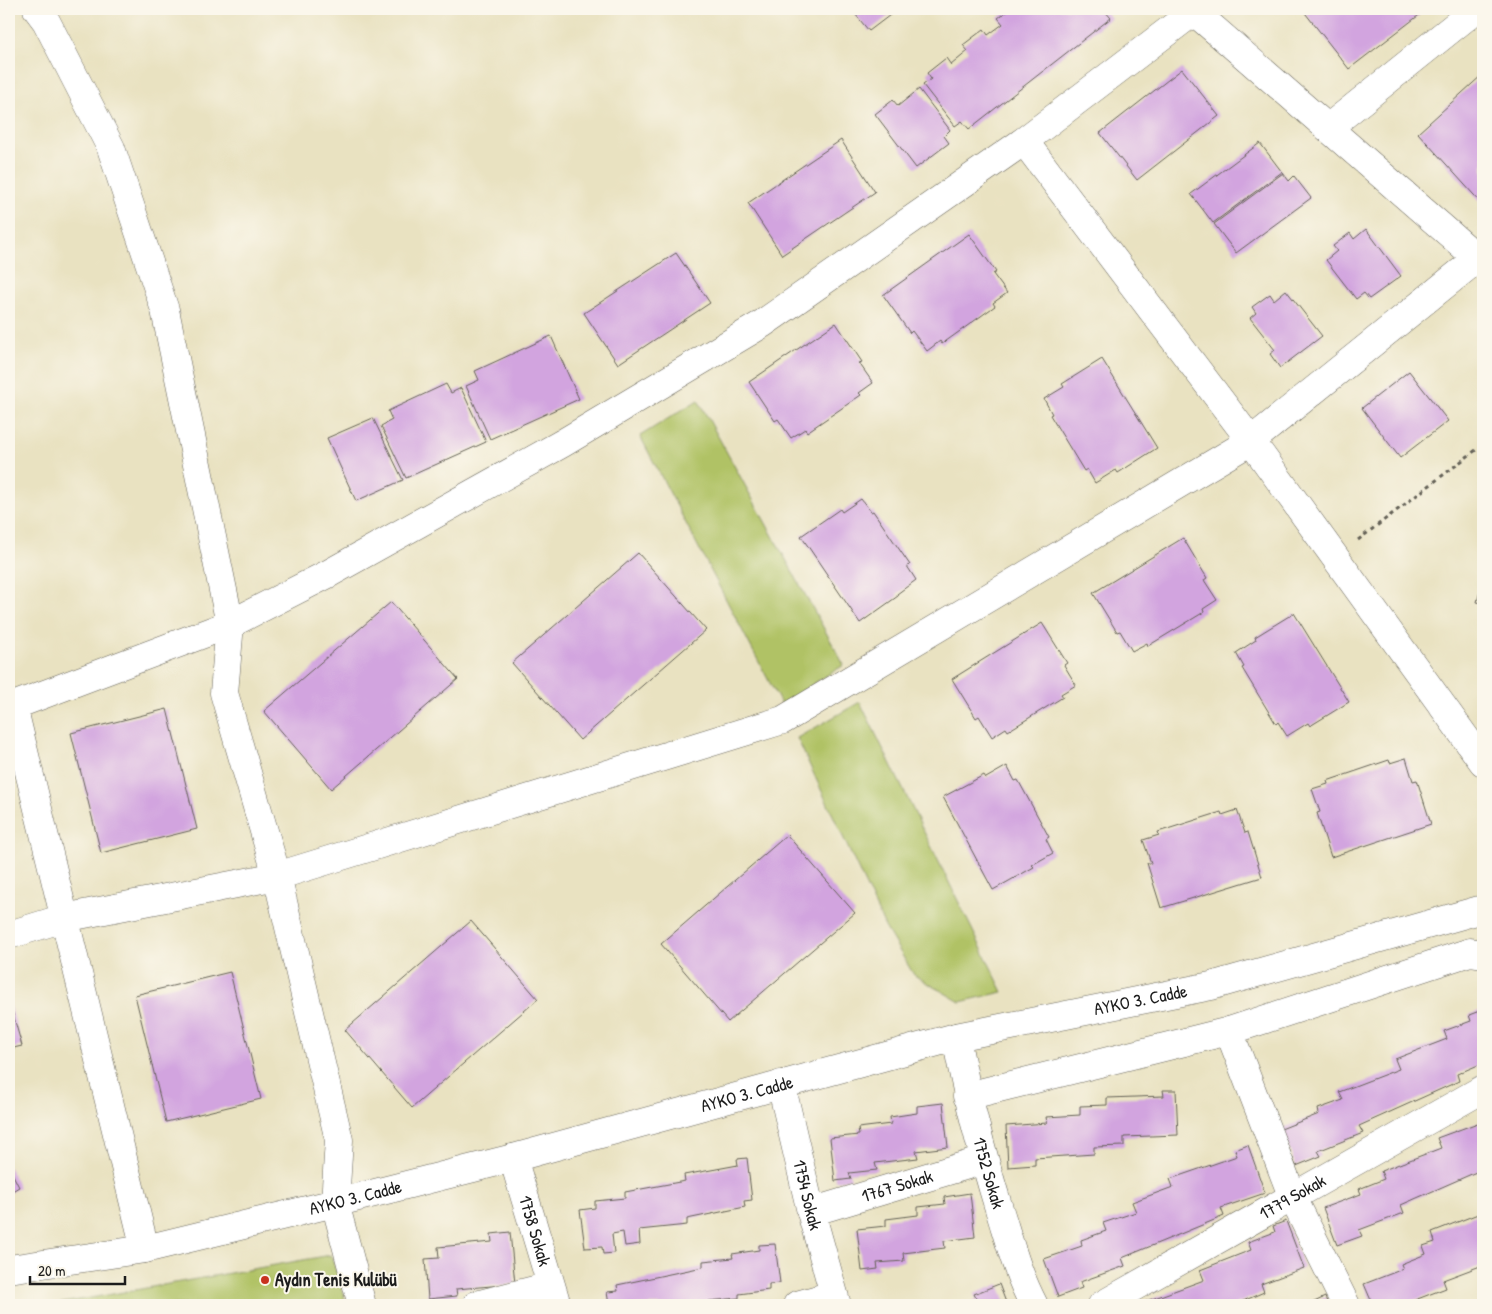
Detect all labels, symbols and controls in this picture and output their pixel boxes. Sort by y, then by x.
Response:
street label: AYKO 3. Cadde [1092,978,1189,1021]
street label: AYKO 3. Cadde [698,1069,796,1118]
street label: 1752 Sokak [967,1134,1011,1212]
street label: 1754 Sokak [787,1157,829,1233]
street label: 1767 Sokak [858,1163,936,1208]
street label: 1779 Sokak [1254,1168,1331,1225]
street label: AYKO 3. Cadde [306,1174,404,1221]
street label: 1758 Sokak [513,1192,558,1270]
scale bar [30,1254,125,1286]
text: 20 m [38,1260,65,1281]
place label: Aydın Tenis Kulübü [275,1267,398,1293]
marker: Aydın Tenis Kulübü [259,1274,271,1286]

